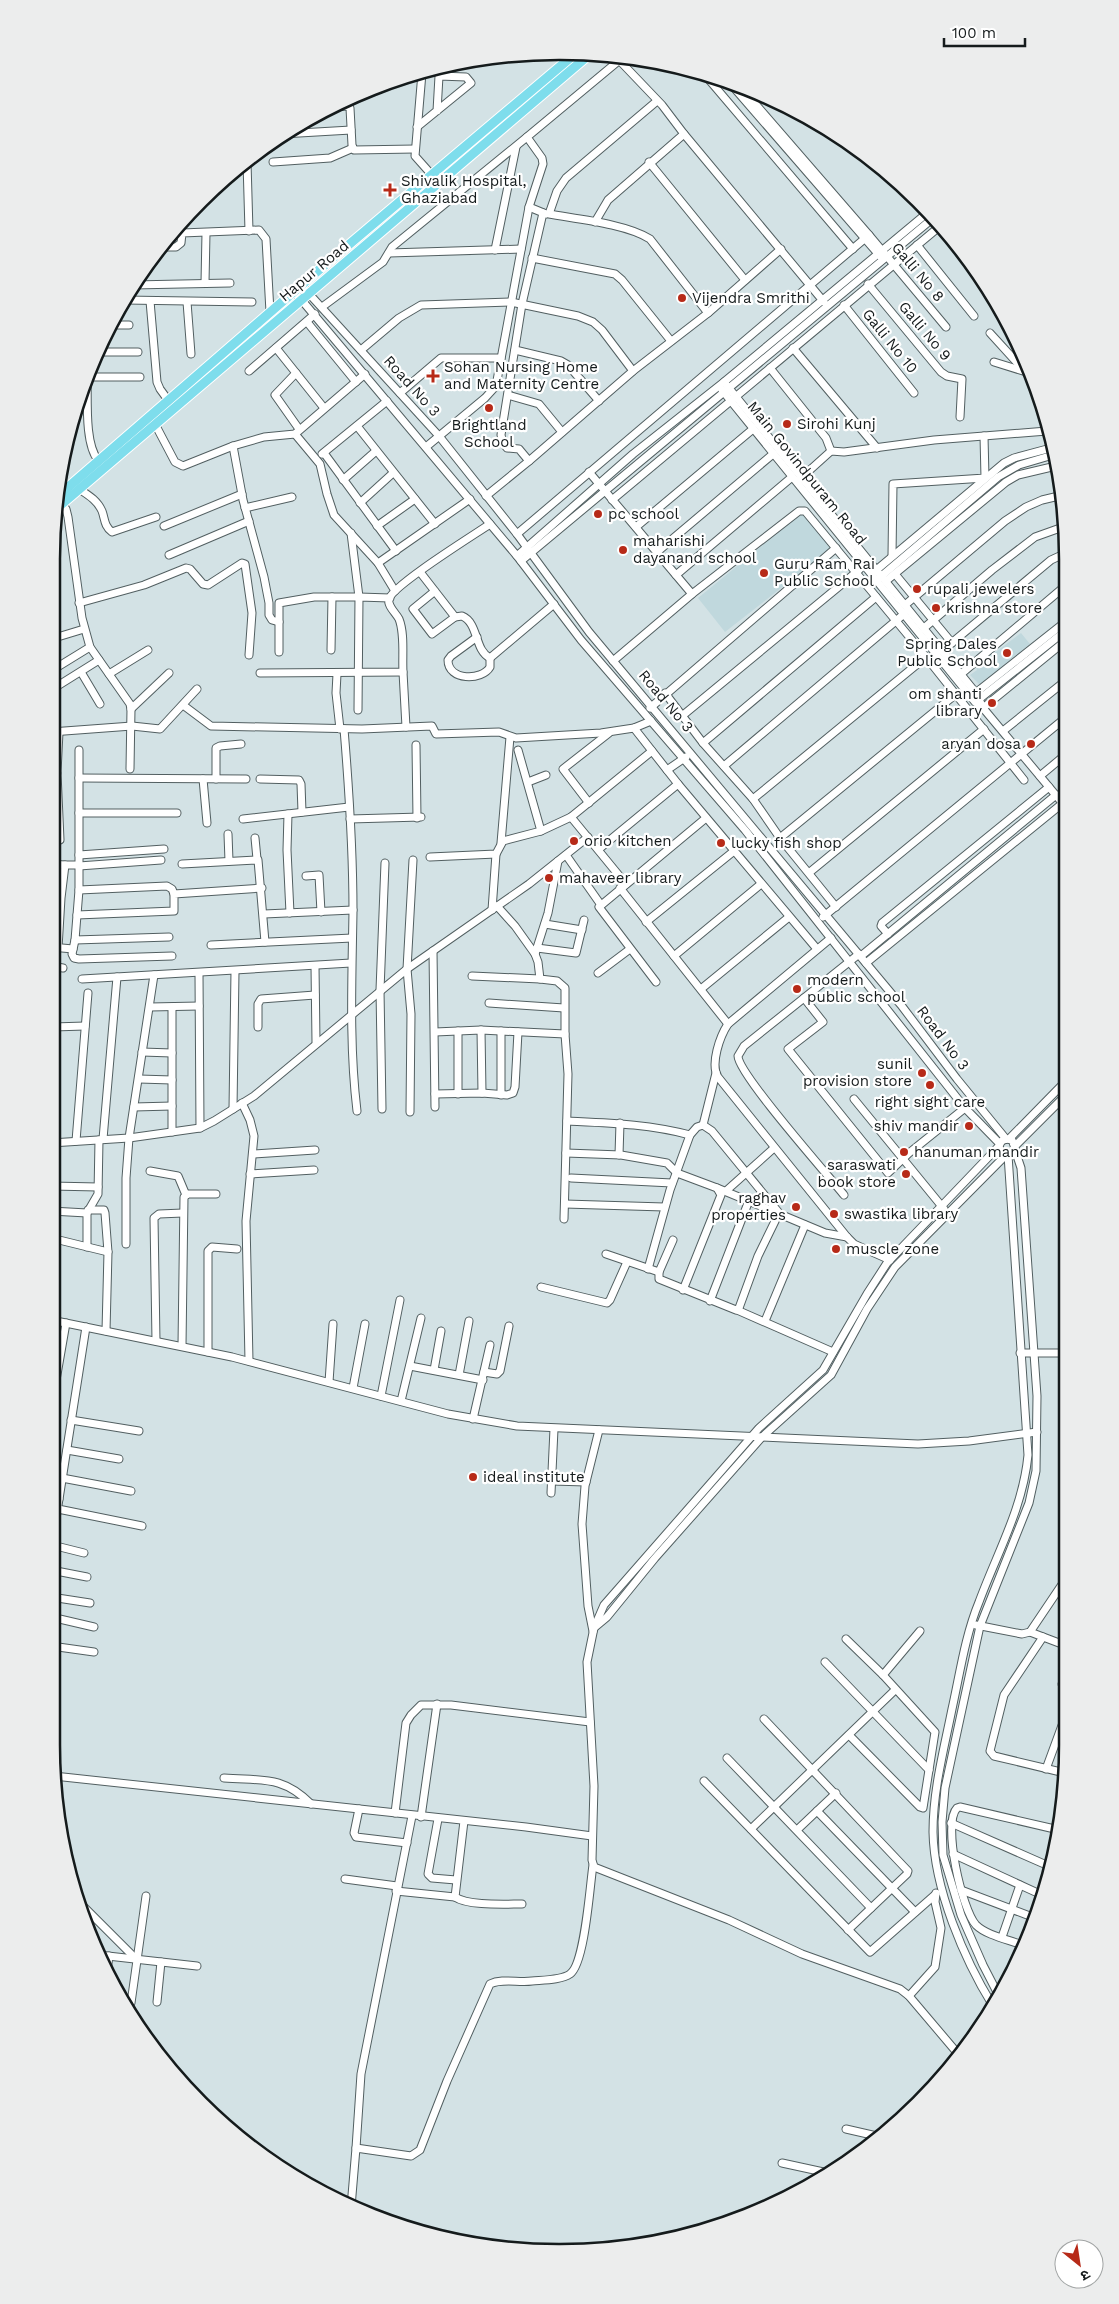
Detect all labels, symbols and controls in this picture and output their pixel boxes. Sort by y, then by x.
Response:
scale bar [944,15,1025,47]
text: 100 m [952,24,996,42]
place label: Shivalik Hospital, Ghaziabad [401,172,526,207]
marker: Shivalik Hospital, Ghaziabad [383,183,397,197]
street label: Hapur Road [275,237,353,305]
street label: Galli No 8 [888,239,948,305]
place label: Vijendra Smrithi [692,289,810,307]
marker: Vijendra Smrithi [676,292,688,304]
street label: Galli No 9 [895,298,955,364]
street label: Galli No 10 [859,305,921,377]
street label: Road No 3 [380,352,444,420]
place label: Sohan Nursing Home and Maternity Centre [444,358,599,393]
marker: Sohan Nursing Home and Maternity Centre [426,369,440,383]
street label: Main Govindpuram Road [744,398,870,548]
marker: Brightland School [483,402,495,414]
place label: Sirohi Kunj [797,415,876,433]
place label: Brightland School [451,416,527,451]
marker: Sirohi Kunj [781,418,793,430]
place label: pc school [608,505,680,523]
marker: pc school [592,508,604,520]
place label: maharishi dayanand school [633,532,757,567]
marker: maharishi dayanand school [617,544,629,556]
place label: Guru Ram Rai Public School [774,555,875,590]
marker: Guru Ram Rai Public School [758,567,770,579]
place label: rupali jewelers [927,580,1034,598]
marker: rupali jewelers [911,583,923,595]
place label: krishna store [946,599,1042,617]
marker: krishna store [930,602,942,614]
place label: Spring Dales Public School [897,635,997,670]
marker: Spring Dales Public School [1001,647,1013,659]
street label: Road No 3 [635,666,697,736]
place label: om shanti library [908,685,982,720]
marker: om shanti library [986,697,998,709]
place label: aryan dosa [941,735,1021,753]
marker: aryan dosa [1025,738,1037,750]
place label: orio kitchen [584,832,672,850]
place label: lucky fish shop [731,834,842,852]
marker: orio kitchen [568,835,580,847]
marker: lucky fish shop [715,837,727,849]
place label: mahaveer library [559,869,682,887]
marker: mahaveer library [543,872,555,884]
place label: modern public school [807,971,906,1006]
marker: modern public school [791,983,803,995]
street label: Road No 3 [913,1002,973,1074]
place label: sunil provision store [803,1055,912,1090]
marker: sunil provision store [916,1067,928,1079]
marker: right sight care [924,1079,936,1091]
place label: right sight care [875,1093,985,1111]
place label: shiv mandir [874,1117,959,1135]
marker: shiv mandir [963,1120,975,1132]
place label: hanuman mandir [914,1143,1039,1161]
marker: hanuman mandir [898,1146,910,1158]
place label: saraswati book store [818,1156,896,1191]
marker: saraswati book store [900,1168,912,1180]
place label: raghav properties [711,1189,786,1224]
marker: raghav properties [790,1201,802,1213]
place label: swastika library [844,1205,959,1223]
marker: swastika library [828,1208,840,1220]
place label: muscle zone [846,1240,939,1258]
marker: muscle zone [830,1243,842,1255]
place label: ideal institute [483,1468,585,1486]
marker: ideal institute [467,1471,479,1483]
north arrow [1054,2239,1104,2289]
text: उ [1077,2266,1093,2285]

